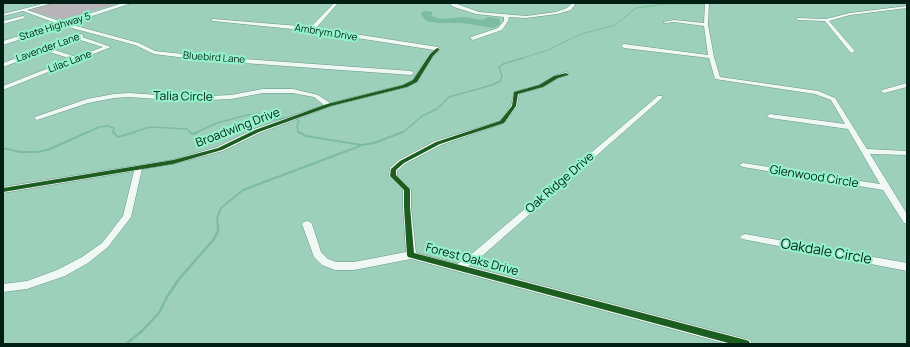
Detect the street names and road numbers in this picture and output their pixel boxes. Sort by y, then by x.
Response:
street label: State Highway 5 [18,10,92,44]
street label: Ambrym Drive [294,22,358,44]
street label: Lavender Lane [15,31,81,65]
street label: Lilac Lane [47,48,93,76]
street label: Bluebird Lane [182,50,246,66]
street label: Talia Circle [153,89,213,105]
street label: Broadwing Drive [194,105,282,151]
street label: Oak Ridge Drive [523,149,597,217]
street label: Glenwood Circle [769,163,859,191]
street label: Oakdale Circle [779,236,873,268]
street label: Forest Oaks Drive [424,241,520,279]

